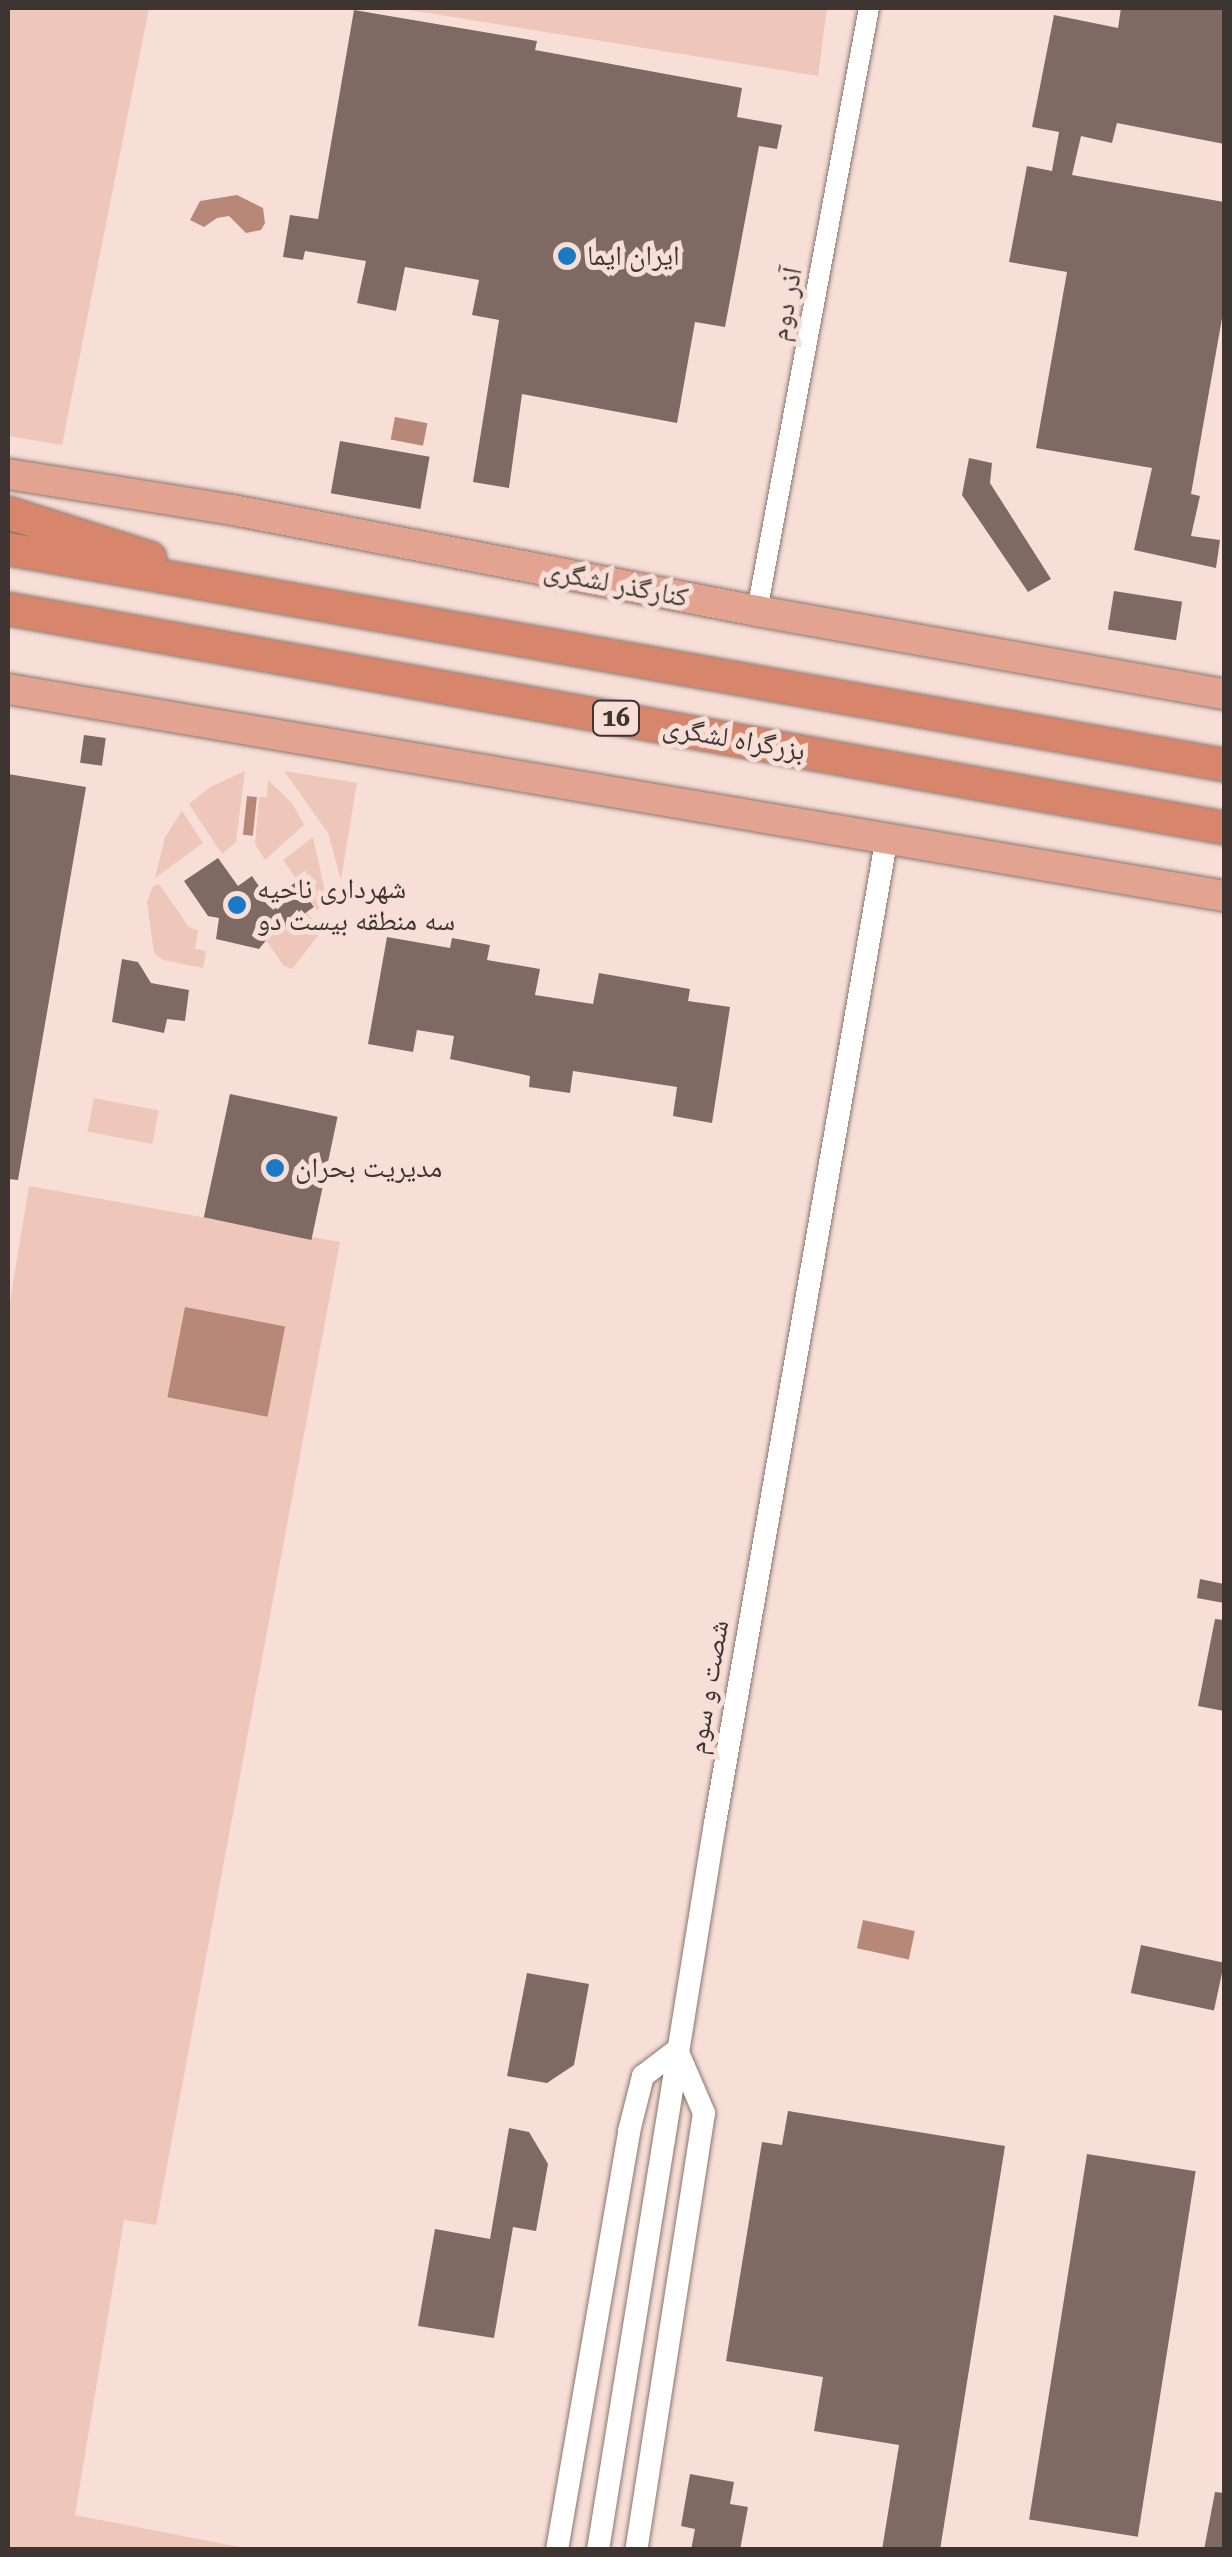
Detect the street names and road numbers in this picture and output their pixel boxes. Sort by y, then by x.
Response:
street label: آذر دوم [762,264,810,344]
street label: کنارگذر لشگری [541,554,691,614]
road number: 16 [591,698,641,738]
street label: بزرگراه لشگری [660,710,808,768]
street label: شصت و سوم [680,1617,736,1757]

